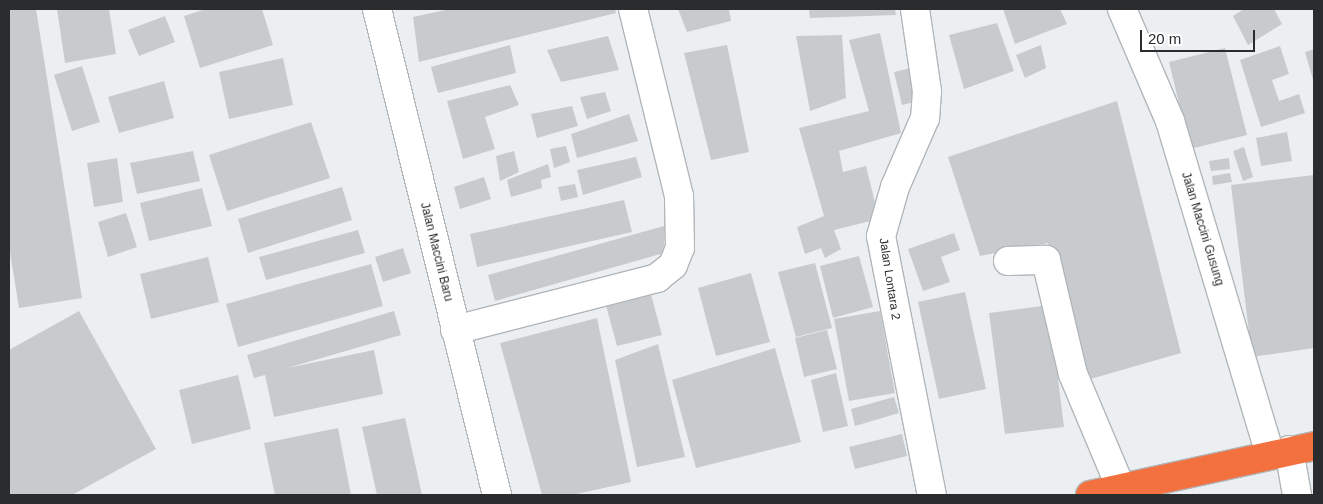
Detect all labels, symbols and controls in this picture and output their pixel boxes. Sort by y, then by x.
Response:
scale bar [1143,20,1258,52]
text: 20 m [1148,30,1181,47]
street label: Jalan Maccini Gusung [1178,170,1226,288]
street label: Jalan Maccini Baru [417,201,455,303]
street label: Jalan Lontara 2 [875,237,903,321]

